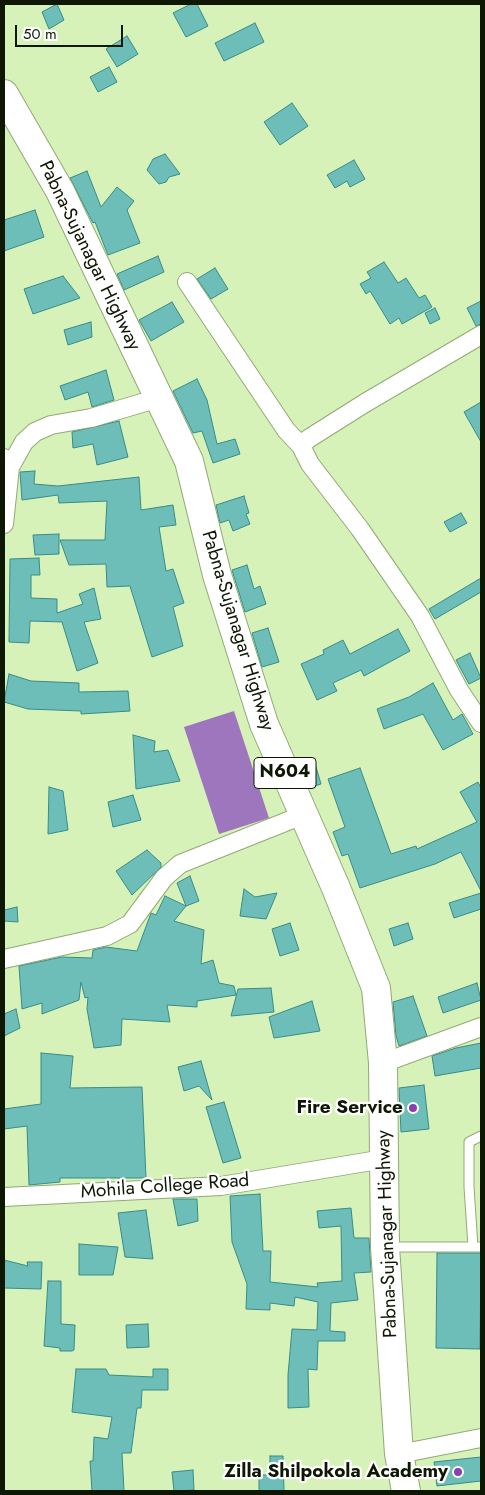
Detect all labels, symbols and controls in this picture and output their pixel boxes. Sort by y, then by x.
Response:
scale bar [18,15,125,47]
text: 50 m [23,23,57,45]
street label: Pabna-Sujanagar Highway [33,158,145,354]
street label: Pabna-Sujanagar Highway [196,528,278,734]
road number: N604 [254,758,316,788]
place label: Fire Service [296,1097,403,1119]
marker: Fire Service [407,1102,419,1114]
street label: Pabna-Sujanagar Highway [373,1130,403,1338]
street label: Mohila College Road [80,1170,250,1204]
place label: Zilla Shilpokola Academy [224,1461,448,1483]
marker: Zilla Shilpokola Academy [452,1466,464,1478]

